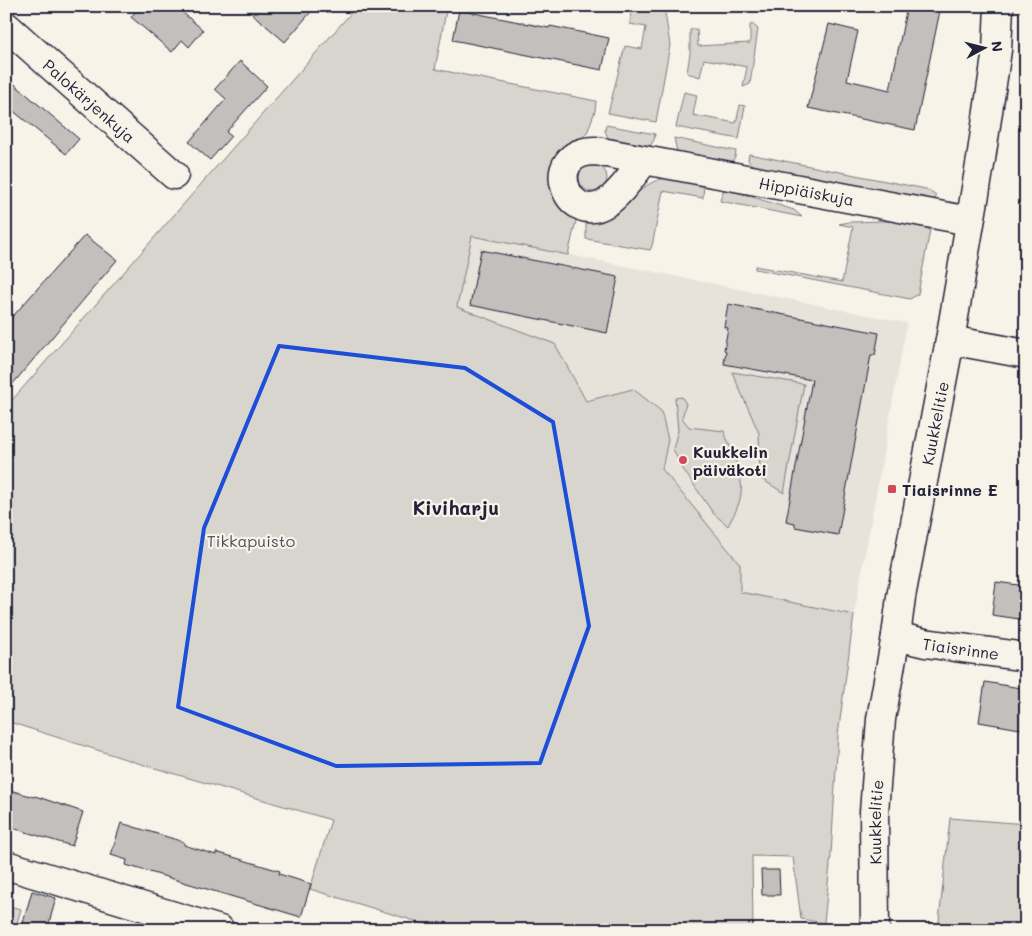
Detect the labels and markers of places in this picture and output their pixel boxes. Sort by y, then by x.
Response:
place label: Kuukkelin päiväkoti [693,441,768,480]
marker: Kuukkelin päiväkoti [677,454,689,466]
place label: Tiaisrinne E [902,479,998,500]
marker: Tiaisrinne E [886,483,898,495]

